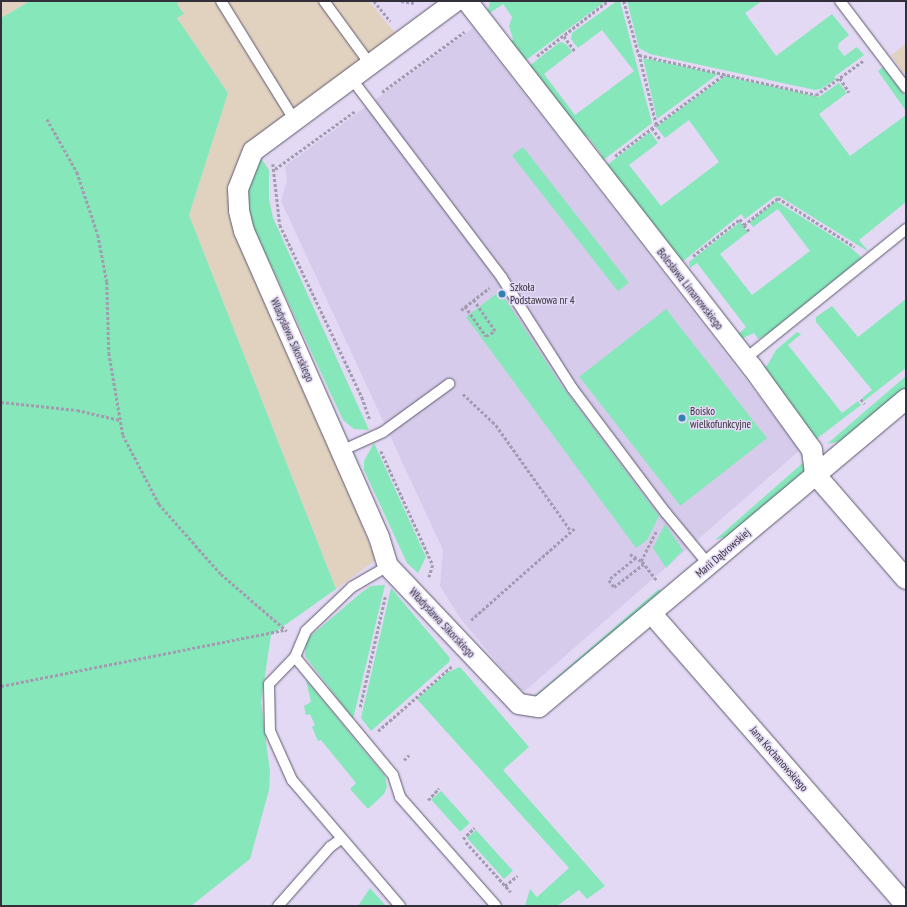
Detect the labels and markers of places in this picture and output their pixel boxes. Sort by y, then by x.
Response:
place label: Szkoła Podstawowa nr 4 [510,281,575,307]
marker: Szkoła Podstawowa nr 4 [497,289,507,299]
place label: Boisko wielkofunkcyjne [690,405,751,431]
marker: Boisko wielkofunkcyjne [677,413,687,423]

